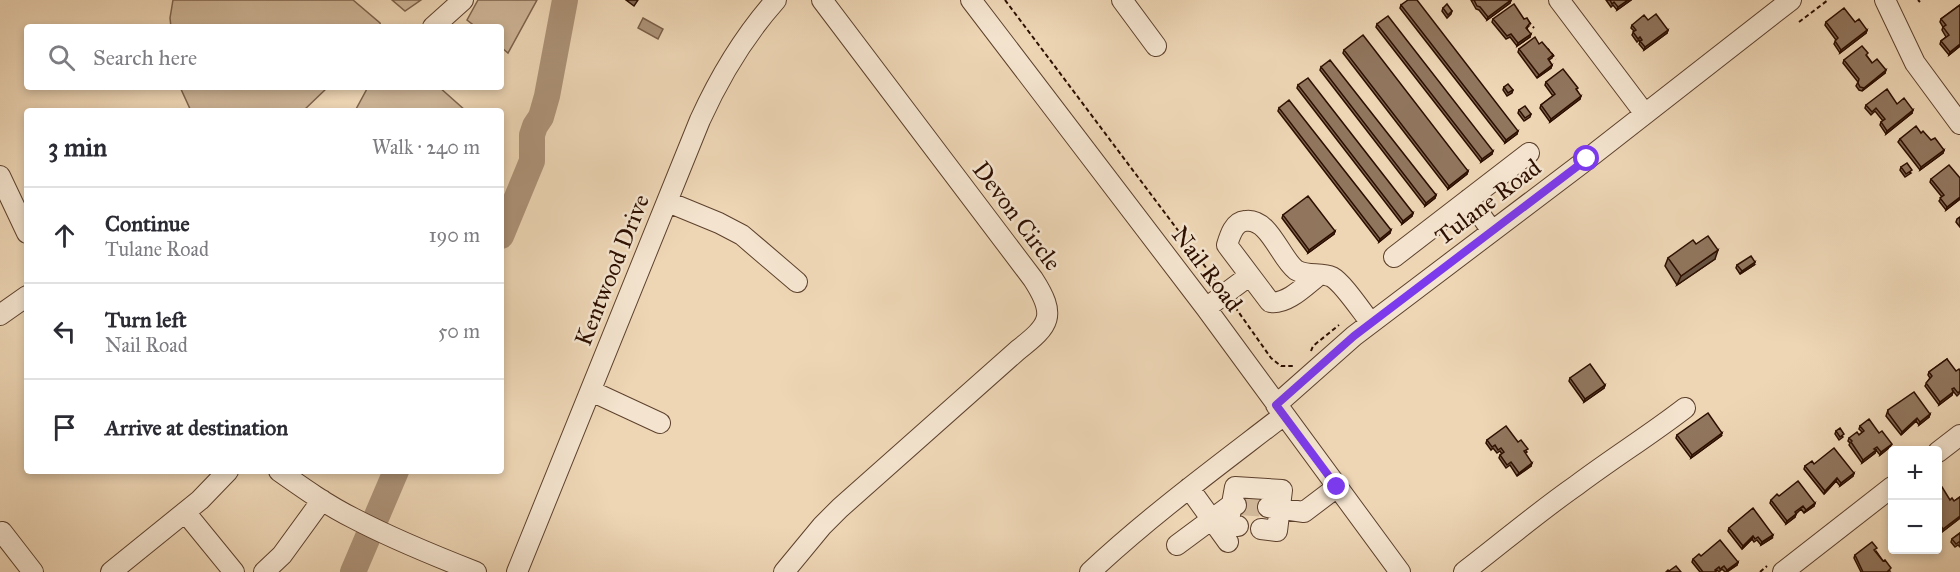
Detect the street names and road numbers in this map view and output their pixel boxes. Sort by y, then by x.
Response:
street label: Tulane Road [1429,152,1547,252]
street label: Devon Circle [966,155,1068,277]
street label: Kentwood Drive [568,190,656,350]
street label: Nail Road [1165,220,1249,318]

